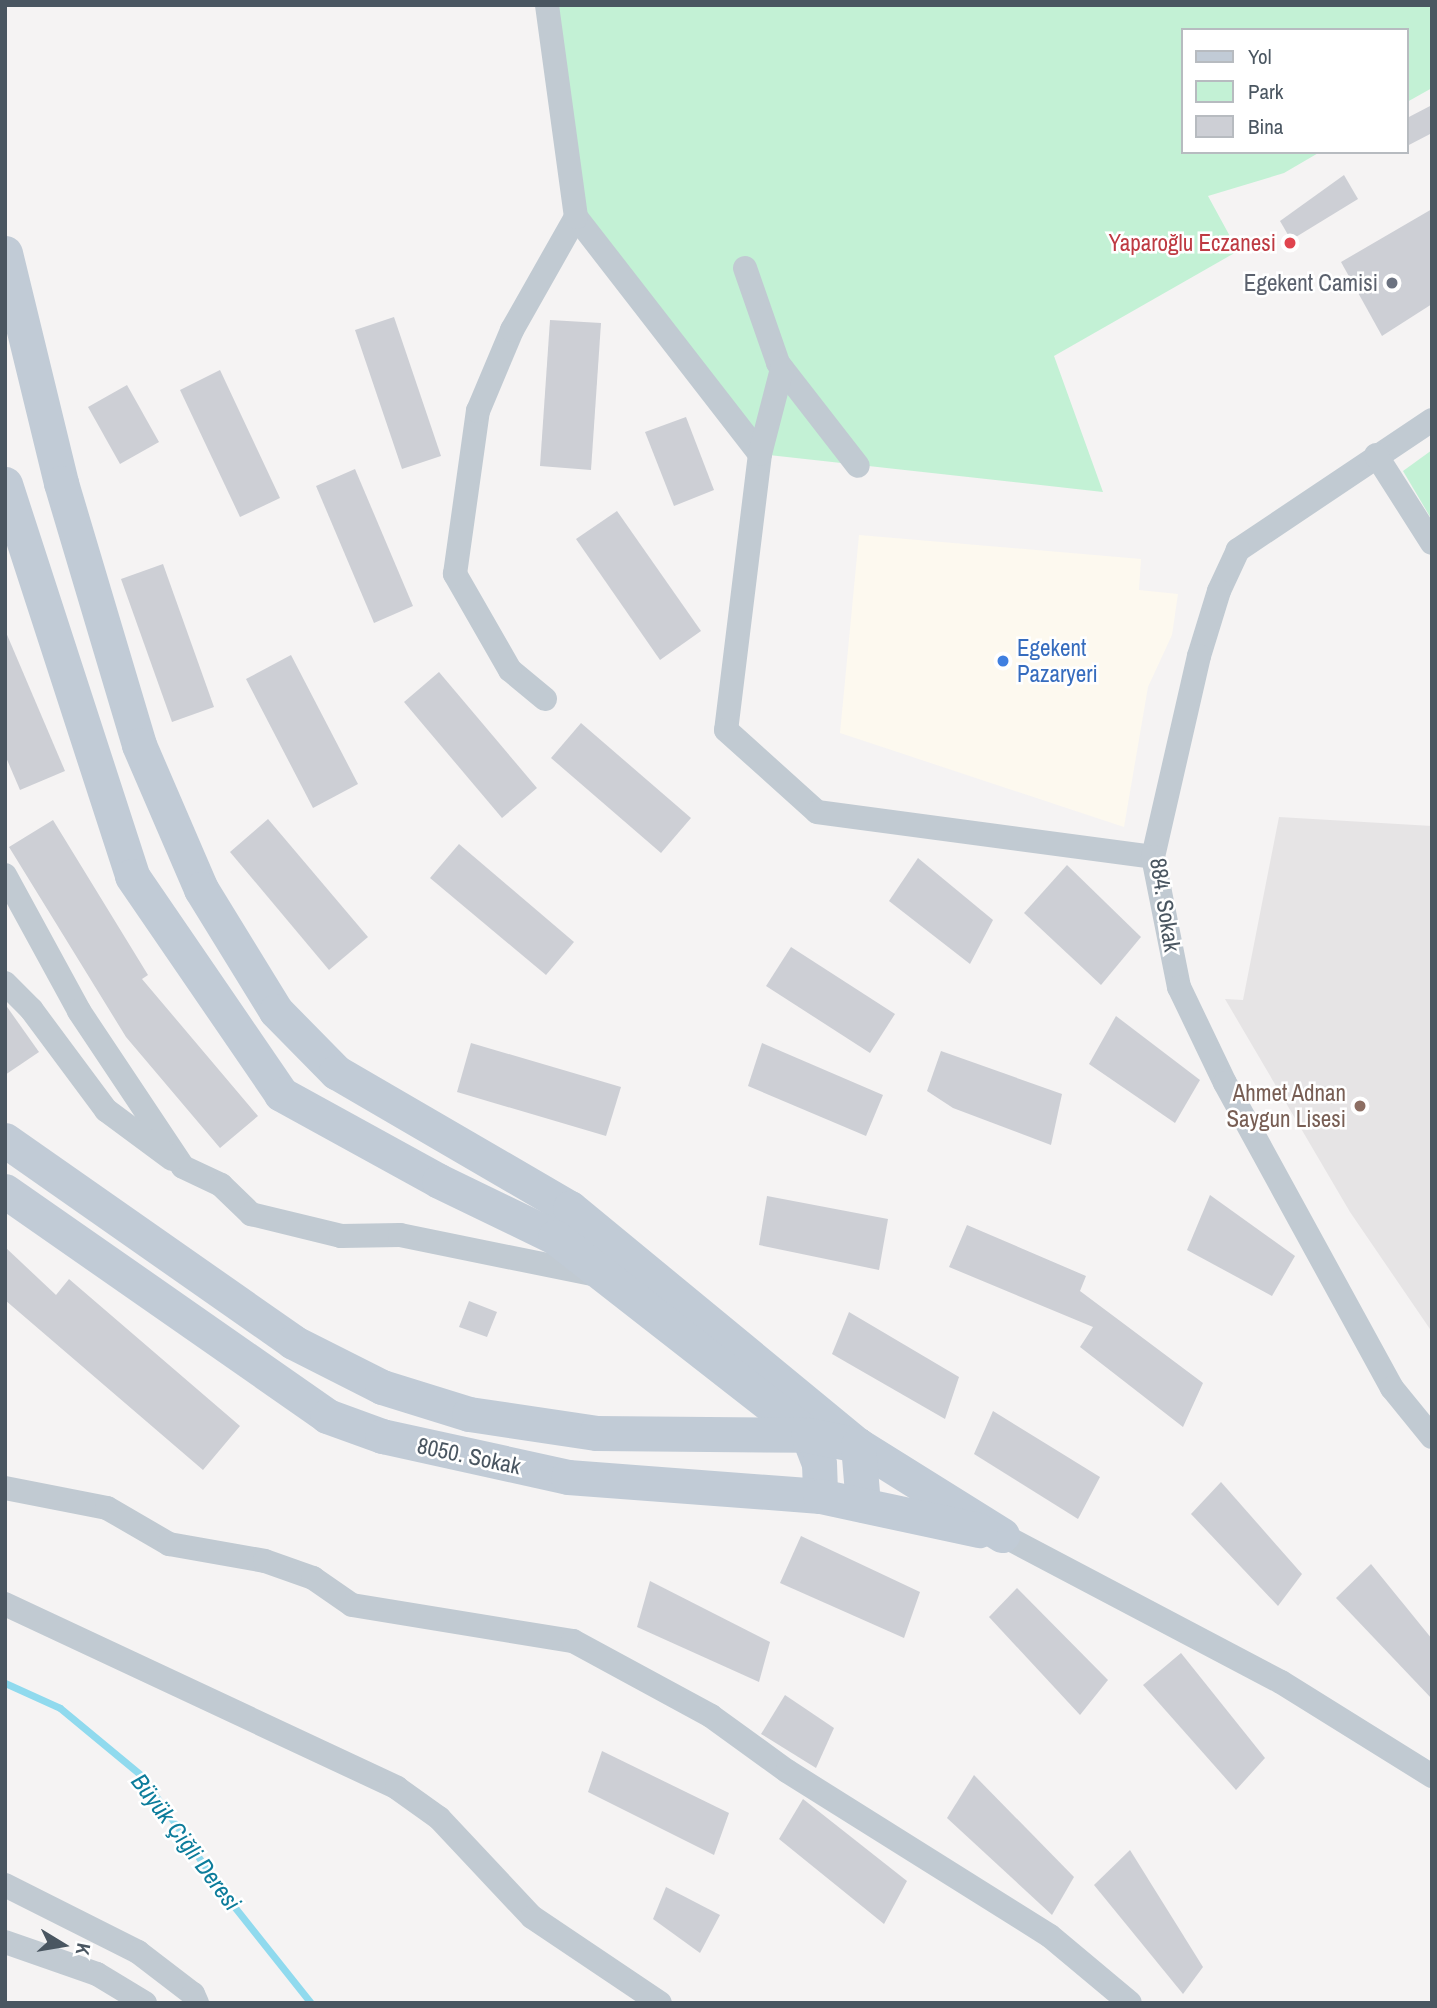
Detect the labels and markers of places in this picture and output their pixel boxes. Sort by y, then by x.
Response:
place label: Yaparoğlu Eczanesi [1109,229,1276,257]
marker: Yaparoğlu Eczanesi [1282,235,1298,251]
place label: Egekent Camisi [1244,269,1378,297]
marker: Egekent Camisi [1384,275,1400,291]
place label: Egekent Pazaryeri [1017,634,1098,688]
marker: Egekent Pazaryeri [995,653,1011,669]
place label: Ahmet Adnan Saygun Lisesi [1226,1079,1346,1133]
marker: Ahmet Adnan Saygun Lisesi [1352,1098,1368,1114]

